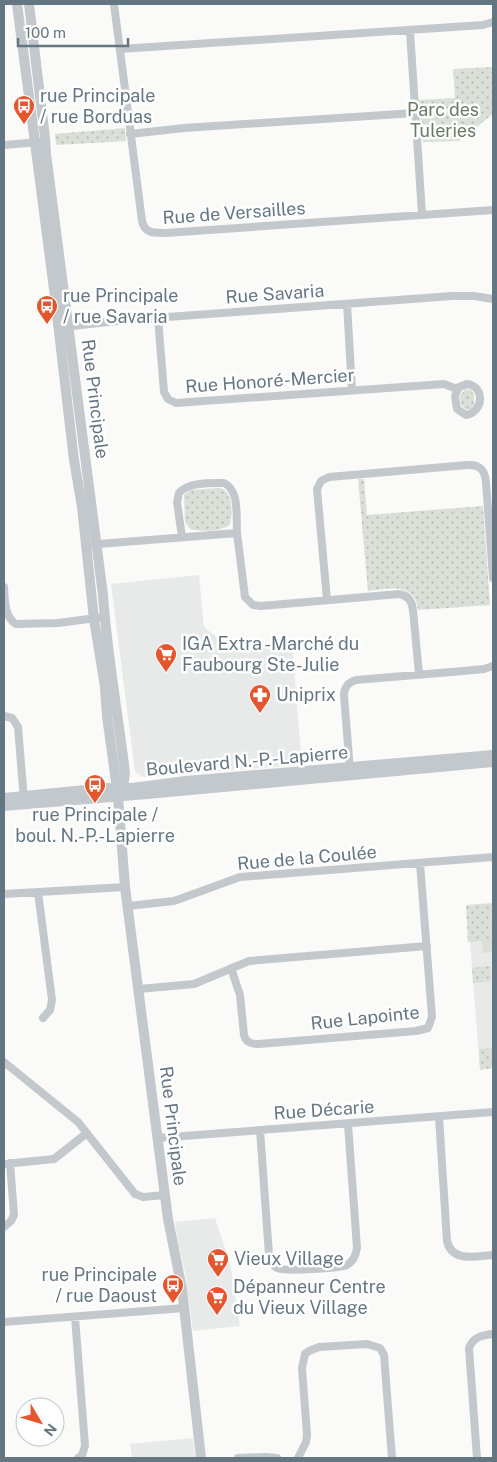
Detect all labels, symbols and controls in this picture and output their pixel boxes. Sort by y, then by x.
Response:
scale bar [18,15,128,47]
text: 100 m [25,24,66,41]
place label: rue Principale / rue Borduas [40,85,155,127]
bus stop icon: rue Principale / rue Borduas [12,94,36,125]
park label: Parc des Tuleries [407,99,479,141]
street label: Rue de Versailles [162,197,306,228]
street label: Rue Savaria [225,280,325,307]
place label: rue Principale / rue Savaria [63,285,178,327]
bus stop icon: rue Principale / rue Savaria [35,294,59,325]
street label: Rue Principale [78,338,113,460]
street label: Rue Honoré-Mercier [185,364,355,397]
place label: IGA Extra -Marché du Faubourg Ste-Julie [182,633,359,675]
supermarket icon: IGA Extra -Marché du Faubourg Ste-Julie [154,642,178,673]
pharmacy icon: Uniprix [248,683,272,714]
place label: Uniprix [276,684,336,705]
street label: Boulevard N.-P.-Lapierre [145,741,349,780]
bus stop icon: rue Principale / boul. N.-P.-Lapierre [83,773,107,804]
place label: rue Principale / boul. N.-P.-Lapierre [15,804,175,846]
street label: Rue de la Coulée [236,841,378,874]
street label: Rue Lapointe [309,1001,420,1034]
street label: Rue Principale [156,1065,191,1187]
street label: Rue Décarie [273,1096,375,1123]
supermarket icon: Vieux Village [206,1247,230,1278]
place label: Vieux Village [234,1248,344,1269]
place label: rue Principale / rue Daoust [42,1264,157,1306]
bus stop icon: rue Principale / rue Daoust [161,1273,185,1304]
place label: Dépanneur Centre du Vieux Village [233,1276,386,1318]
supermarket icon: Dépanneur Centre du Vieux Village [205,1285,229,1316]
north arrow [15,1397,65,1447]
text: N [41,1421,60,1439]

